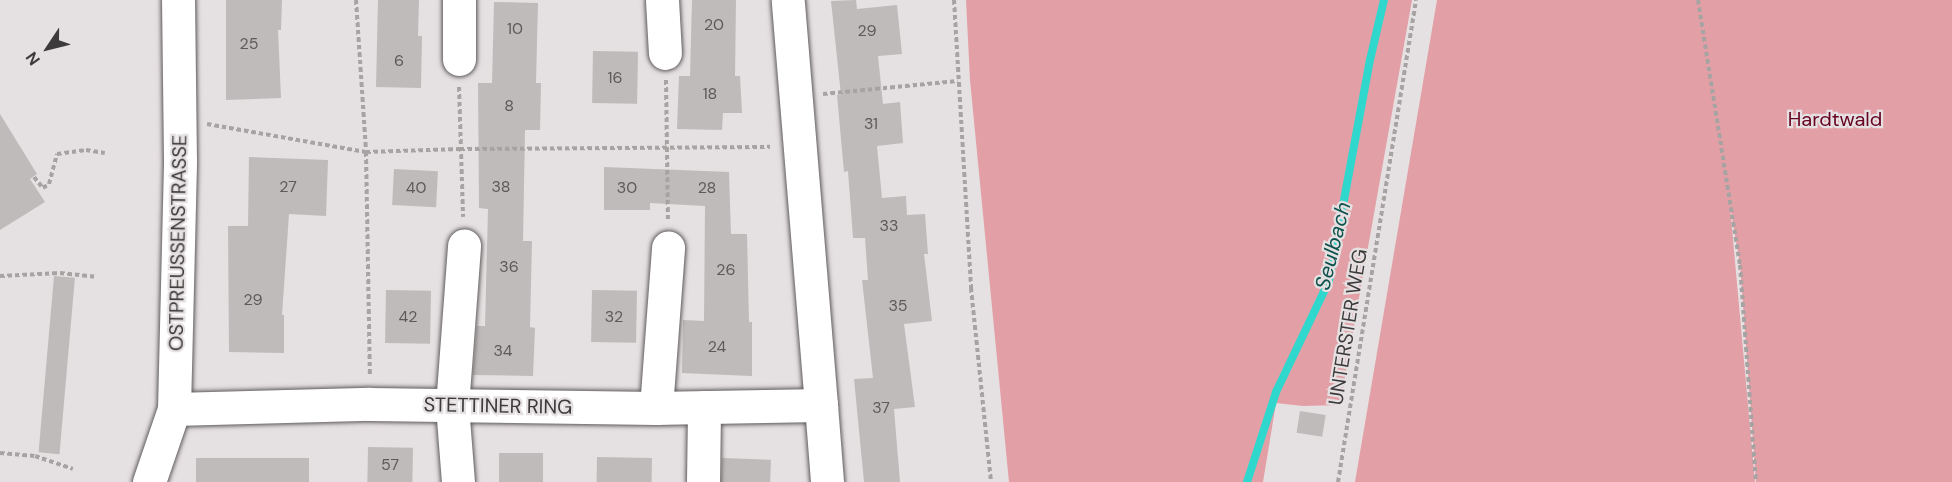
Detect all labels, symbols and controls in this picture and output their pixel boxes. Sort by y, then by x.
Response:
house number: 20 [704,15,724,35]
north arrow [18,18,78,78]
house number: 10 [507,19,523,39]
house number: 29 [857,21,877,41]
house number: 25 [240,34,258,54]
text: N [21,48,45,69]
house number: 6 [394,51,404,71]
house number: 16 [607,68,623,88]
house number: 18 [703,84,717,104]
house number: 8 [504,96,514,116]
park label: Hardtwald [1788,107,1882,131]
house number: 31 [864,114,878,134]
street label: OSTPREUSSENSTRASSE [164,135,192,351]
house number: 27 [279,177,297,197]
house number: 38 [491,177,511,197]
house number: 40 [406,178,426,198]
house number: 30 [617,178,637,198]
house number: 28 [698,178,716,198]
water label: Seulbach [1310,199,1356,293]
house number: 33 [880,216,898,236]
street label: UNTERSTER WEG [1324,247,1372,407]
house number: 36 [499,257,519,277]
house number: 26 [716,260,736,280]
house number: 29 [243,290,263,310]
house number: 35 [888,296,908,316]
house number: 42 [399,307,417,327]
house number: 32 [605,307,623,327]
house number: 24 [708,337,726,357]
house number: 34 [493,341,513,361]
street label: STETTINER RING [423,393,573,419]
house number: 37 [872,398,890,418]
house number: 57 [381,455,399,475]

